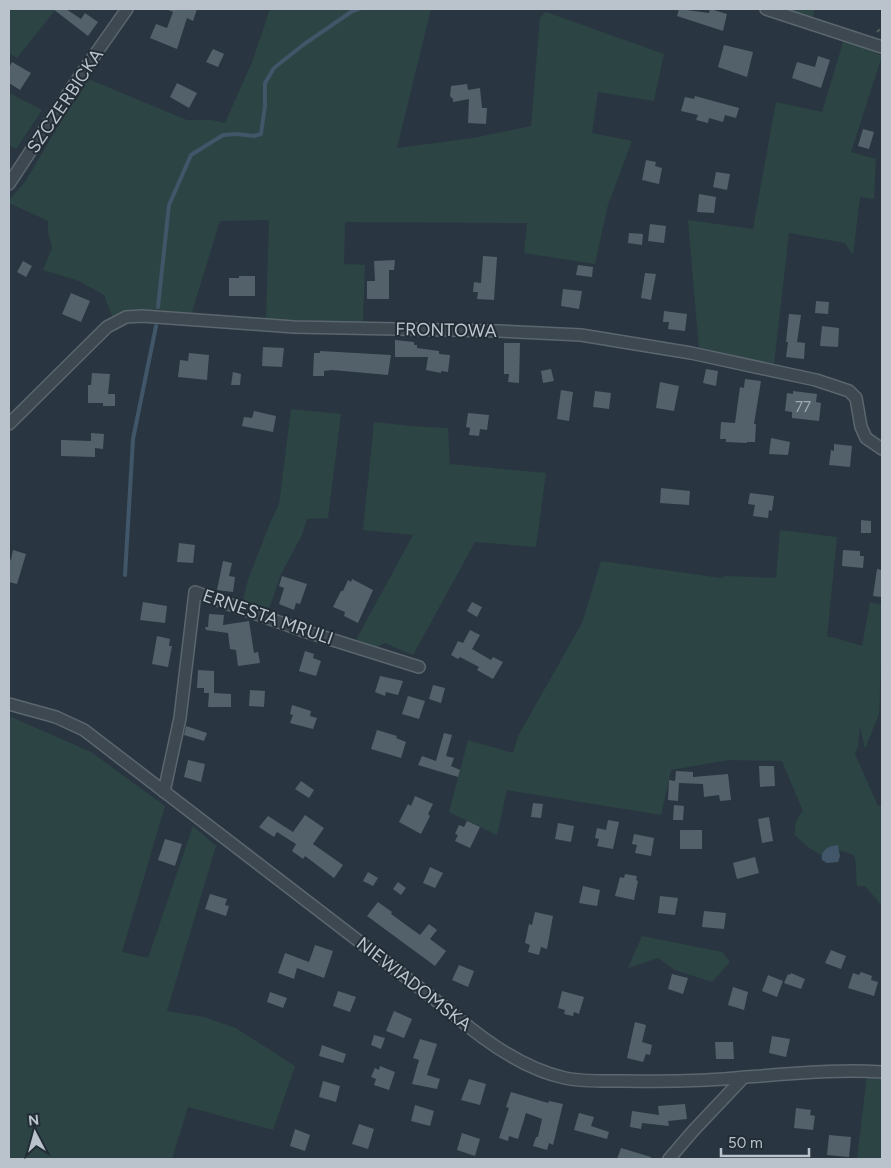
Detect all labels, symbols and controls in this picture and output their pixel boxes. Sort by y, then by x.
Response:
street label: SZCZERBICKA [22,45,108,157]
street label: FRONTOWA [395,318,497,342]
house number: 77 [795,398,811,416]
street label: ERNESTA MRULI [200,584,336,650]
street label: NIEWIADOMSKA [352,932,476,1036]
north arrow [10,1108,60,1158]
text: N [27,1112,40,1130]
scale bar [721,1126,808,1158]
text: 50 m [728,1134,763,1152]

